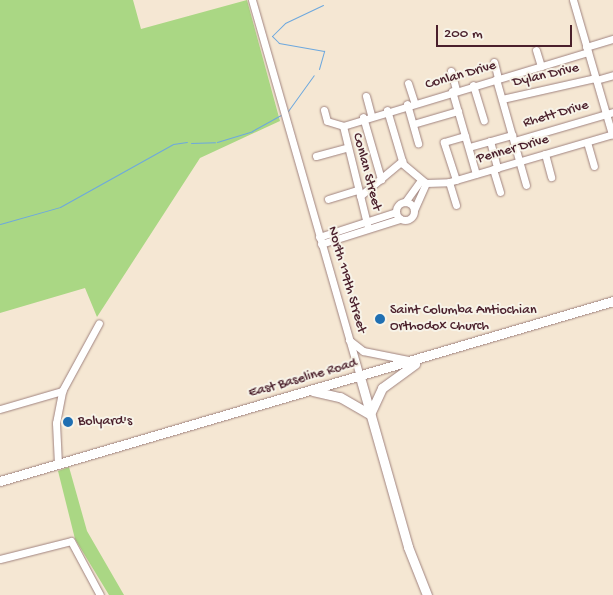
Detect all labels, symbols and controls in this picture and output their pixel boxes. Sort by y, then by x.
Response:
scale bar [438,15,574,47]
text: 200 m [444,25,483,43]
street label: Conlan Drive [424,58,498,94]
street label: Dylan Drive [511,60,581,92]
street label: Rhett Drive [521,98,591,132]
street label: Conlan Street [348,131,384,213]
street label: Penner Drive [475,132,551,168]
street label: North 119th Street [323,225,369,335]
place label: Saint Columba Antiochian Orthodox Church [390,303,537,336]
marker: Saint Columba Antiochian Orthodox Church [374,313,386,325]
street label: East Baseline Road [247,356,359,402]
place label: Bolyard's [78,414,132,430]
marker: Bolyard's [62,416,74,428]

